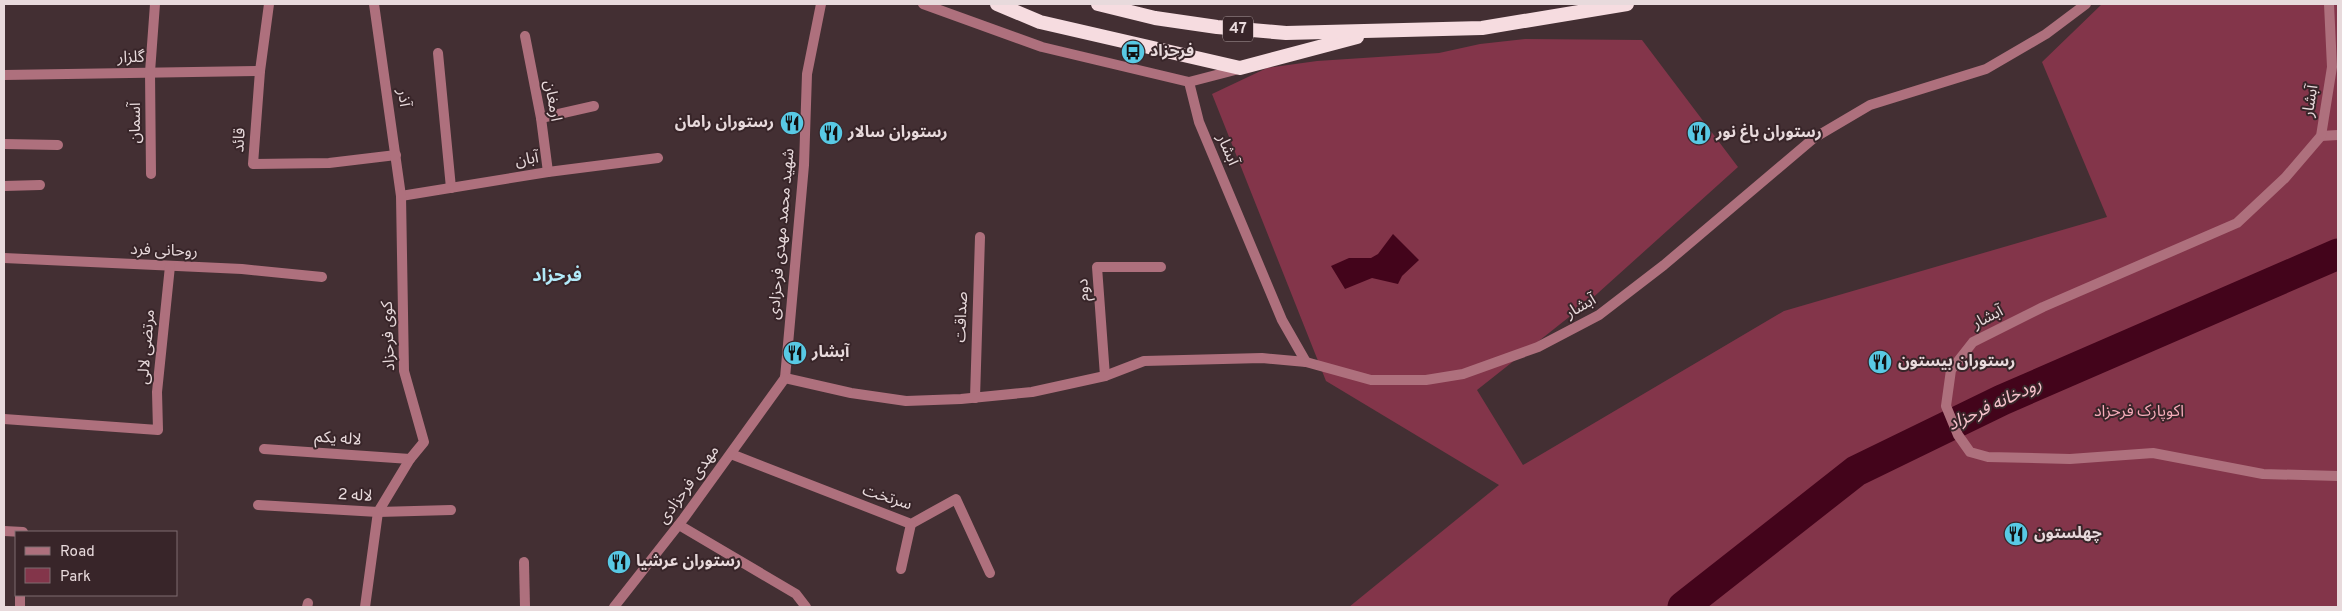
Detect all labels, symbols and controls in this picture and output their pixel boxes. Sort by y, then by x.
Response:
road number: 47 [1223,16,1253,42]
bus stop icon: فرحزاد [1120,39,1146,65]
place label: فرحزاد [1150,42,1194,62]
street label: گلزار [116,48,145,68]
street label: ارمغان [539,79,565,123]
street label: آبشار [2298,82,2324,119]
street label: آذر [392,87,414,109]
street label: آسمان [126,101,146,144]
restaurant icon: رستوران رامان [779,110,805,136]
place label: رستوران رامان [675,113,774,133]
restaurant icon: رستوران سالار [818,120,844,146]
restaurant icon: رستوران باغ نور [1686,120,1712,146]
place label: رستوران سالار [847,123,948,143]
place label: رستوران باغ نور [1715,123,1822,143]
street label: قائد [229,127,251,153]
street label: آبشار [1211,130,1243,170]
street label: آبان [514,148,542,172]
street label: شهید محمد مهدی فرحزادی [765,148,799,320]
street label: روحانی فرد [130,240,198,262]
district label: فرحزاد [532,265,582,288]
street label: دوم [1073,278,1096,302]
street label: آبشار [1561,290,1601,324]
street label: صداقت [951,291,973,343]
street label: کوی فرحزاد [378,300,400,371]
street label: آبشار [1968,301,2008,335]
street label: مرتضی لالی [134,309,160,385]
restaurant icon: آبشار [782,340,808,366]
place label: آبشار [811,342,850,363]
restaurant icon: رستوران بیستون [1867,349,1893,375]
place label: رستوران بیستون [1898,352,2015,372]
water label: رودخانه فرحزاد [1944,373,2046,437]
park label: اکوپارک فرحزاد [2094,402,2184,422]
street label: لاله یکم [314,427,362,452]
street label: مهدی فرحزادی [654,442,724,528]
street label: سرتخت [860,481,914,515]
street label: لاله 2 [337,485,373,507]
restaurant icon: چهلستون [2003,521,2029,547]
place label: چهلستون [2034,524,2102,544]
legend [15,531,178,596]
text: Road [60,543,95,562]
restaurant icon: رستوران عرشیا [606,549,632,575]
place label: رستوران عرشیا [636,552,741,572]
text: Park [60,568,91,587]

